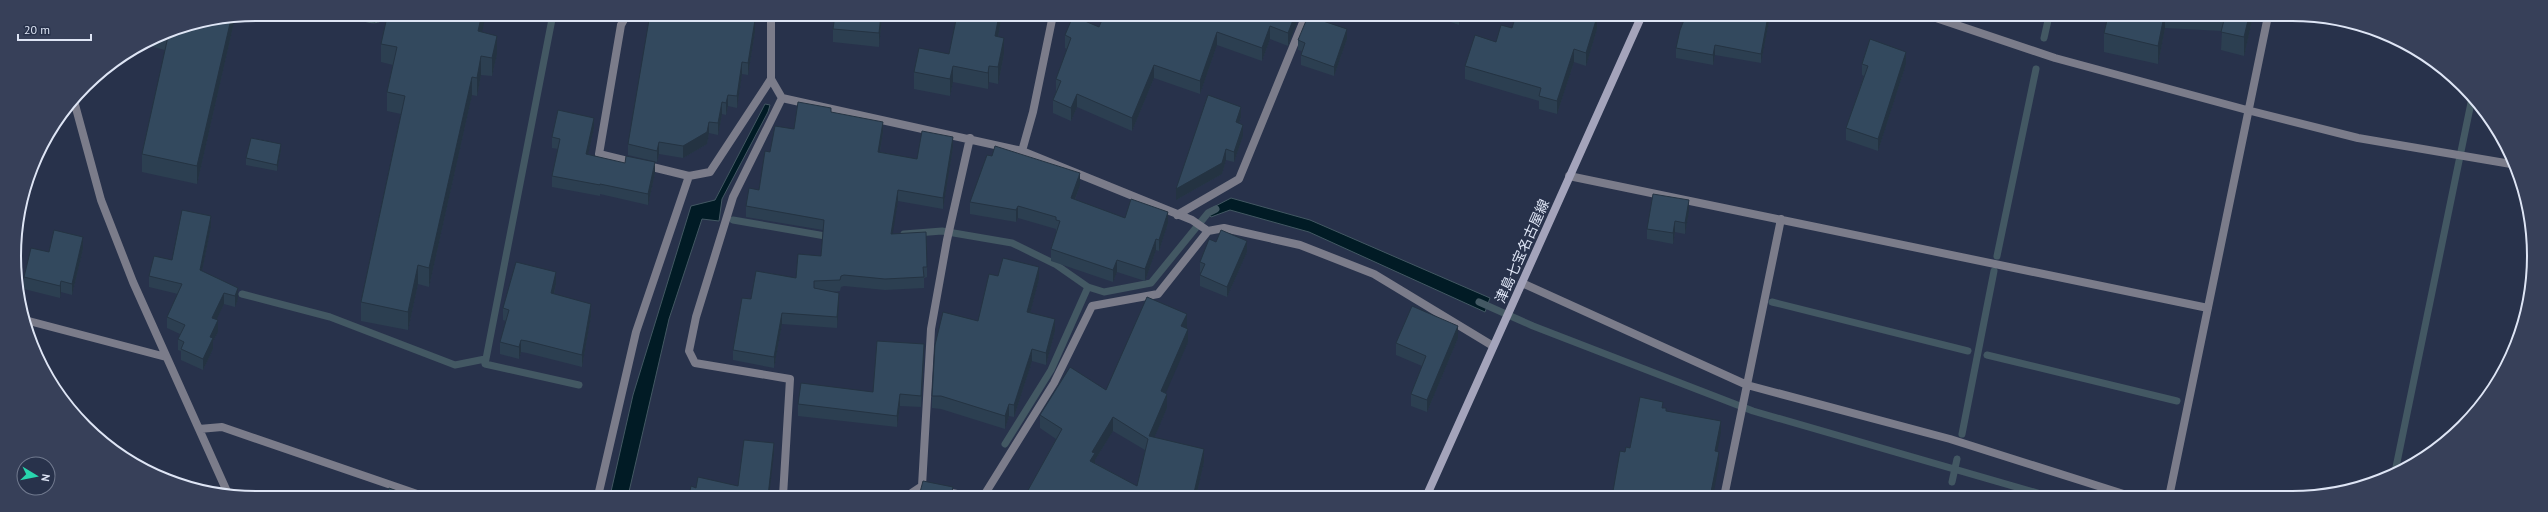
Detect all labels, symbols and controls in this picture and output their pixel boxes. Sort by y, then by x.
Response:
scale bar [18,16,91,42]
text: 20 m [24,22,50,37]
street label: 津島七宝名古屋線 [1491,196,1553,306]
north arrow [16,456,56,496]
text: N [38,473,53,483]

